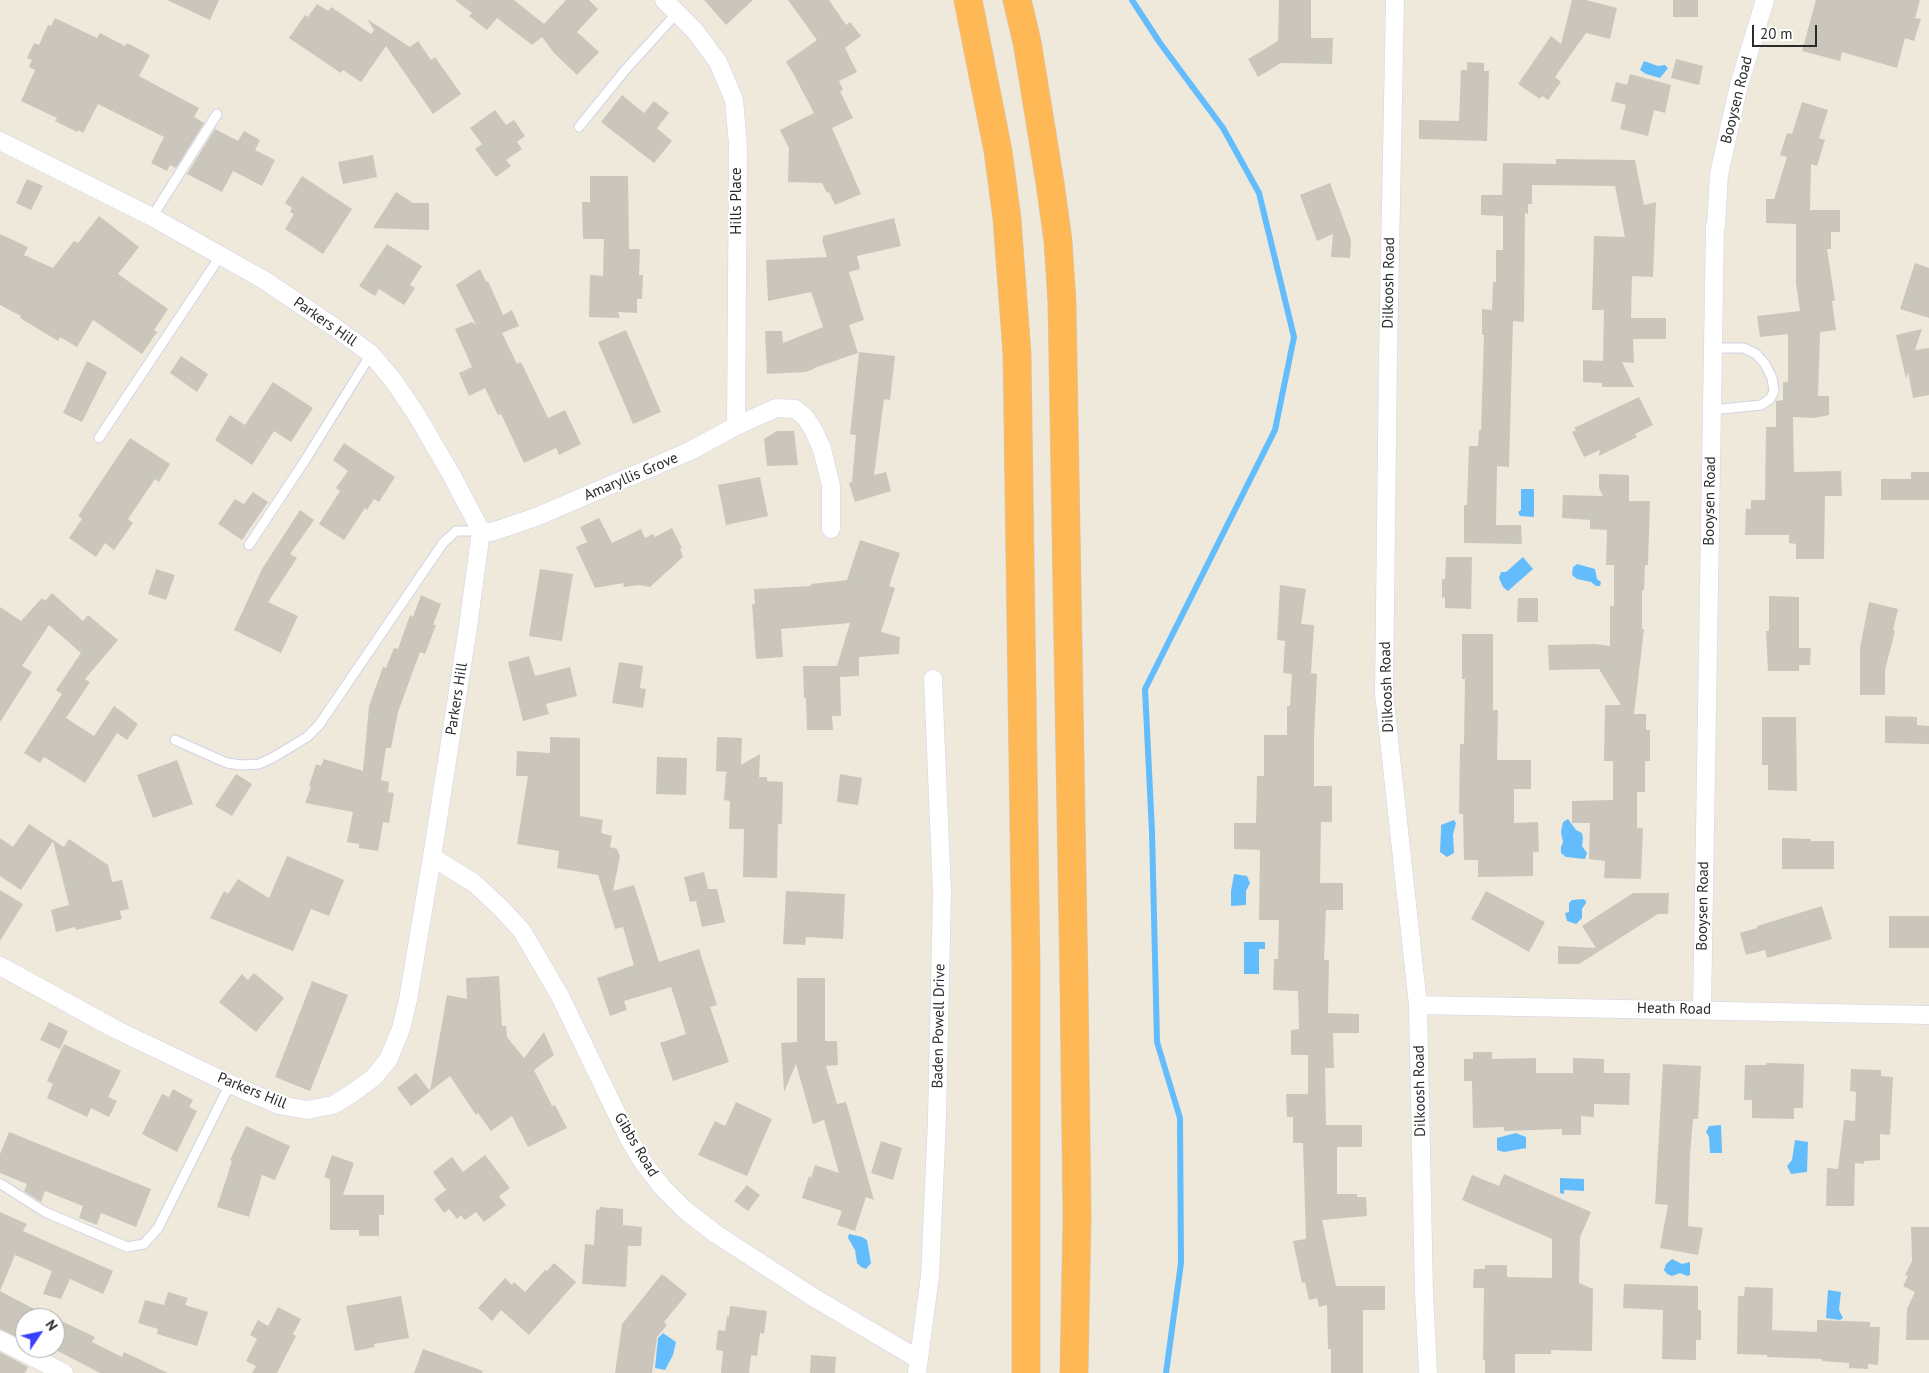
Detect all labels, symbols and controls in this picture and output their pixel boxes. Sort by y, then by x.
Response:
scale bar [1754,15,1819,47]
text: 20 m [1760,24,1793,43]
street label: Booysen Road [1717,54,1757,146]
street label: Hills Place [728,167,746,235]
street label: Dilkoosh Road [1379,237,1399,329]
street label: Parkers Hill [290,294,360,350]
street label: Amaryllis Grove [581,449,681,505]
street label: Booysen Road [1700,456,1720,546]
street label: Dilkoosh Road [1376,641,1398,733]
street label: Parkers Hill [442,661,472,737]
street label: Booysen Road [1693,861,1713,951]
street label: Baden Powell Drive [929,964,949,1088]
street label: Heath Road [1637,999,1711,1019]
street label: Dilkoosh Road [1410,1045,1430,1137]
street label: Parkers Hill [215,1069,289,1113]
street label: Gibbs Road [610,1110,662,1180]
north arrow [15,1308,65,1358]
text: N [42,1316,62,1334]

